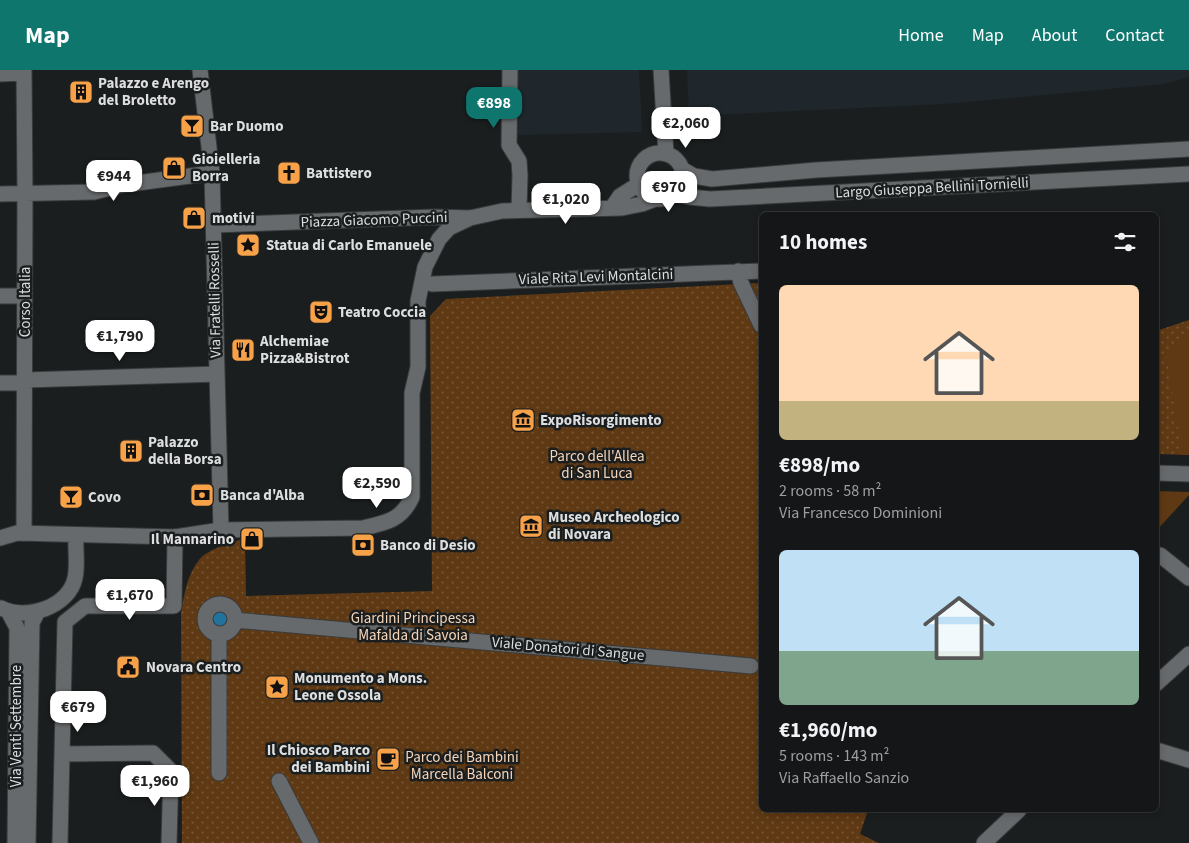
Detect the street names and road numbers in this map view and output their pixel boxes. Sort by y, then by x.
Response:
street label: Largo Giuseppa Bellini Tornielli [835,172,1029,204]
street label: Piazza Giacomo Puccini [300,207,448,233]
street label: Via Fratelli Rosselli [203,242,227,358]
street label: Viale Rita Levi Montalcini [518,264,674,290]
street label: Corso Italia [15,267,36,337]
street label: Viale Donatori di Sangue [491,632,645,666]
street label: Via Venti Settembre [6,665,27,787]

